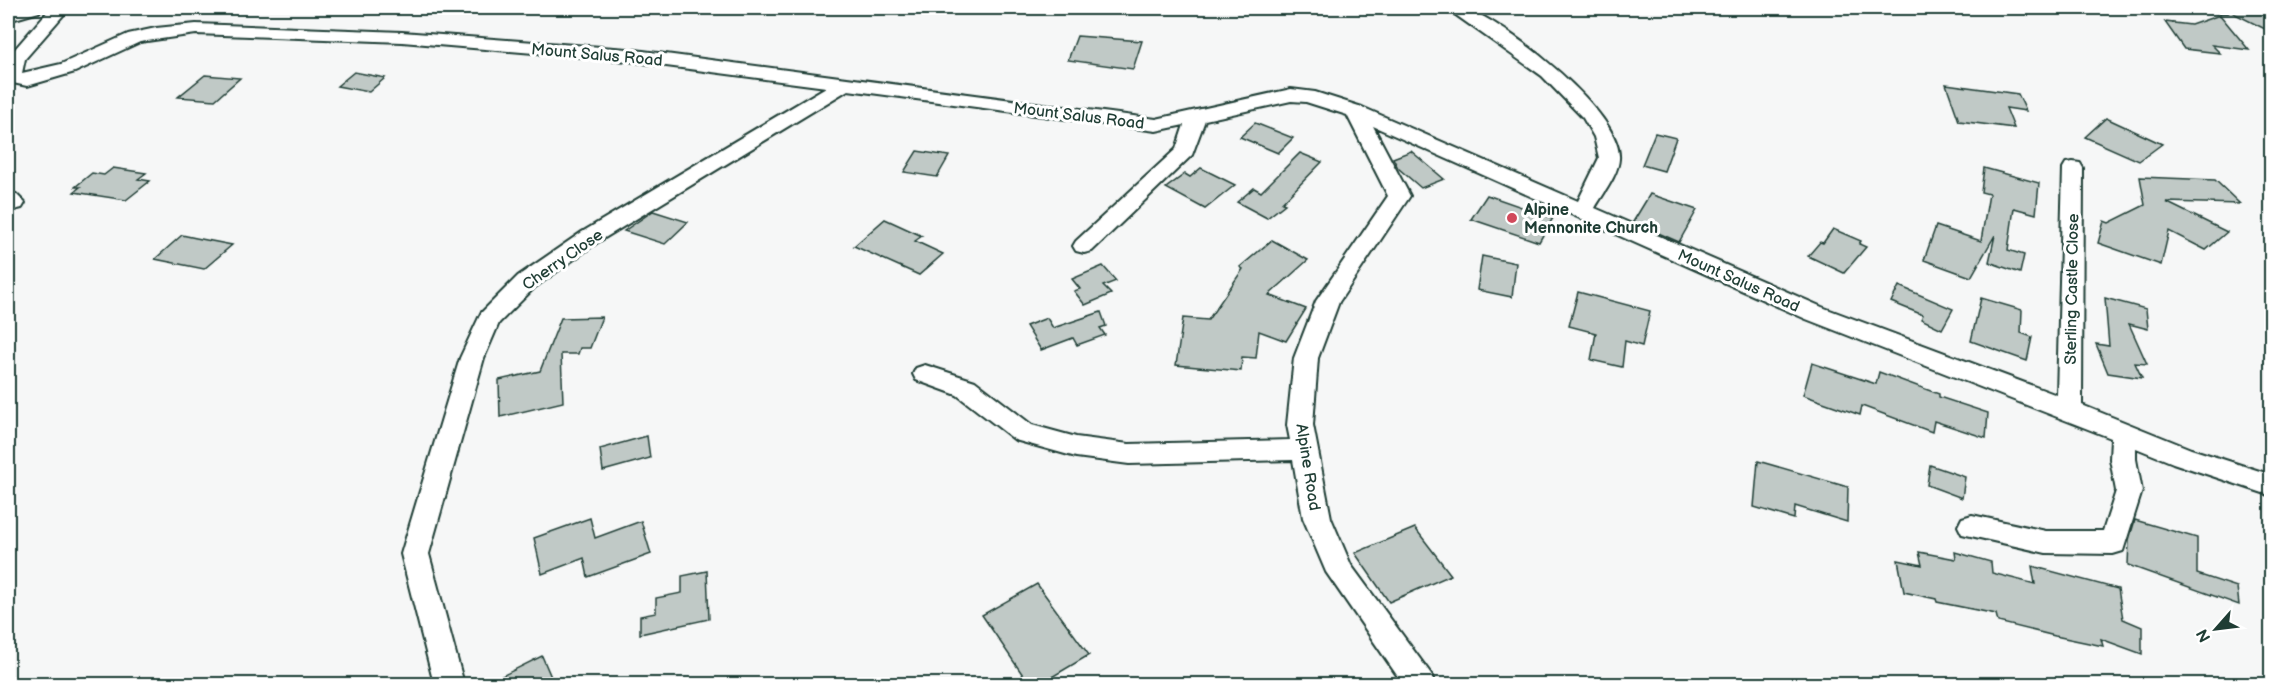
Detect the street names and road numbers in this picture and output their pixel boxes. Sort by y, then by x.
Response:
street label: Mount Salus Road [530,40,663,71]
street label: Mount Salus Road [1012,99,1145,134]
street label: Sterling Castle Close [2062,213,2083,365]
street label: Cherry Close [519,225,607,295]
street label: Mount Salus Road [1674,246,1802,317]
street label: Alpine Road [1291,422,1324,512]

